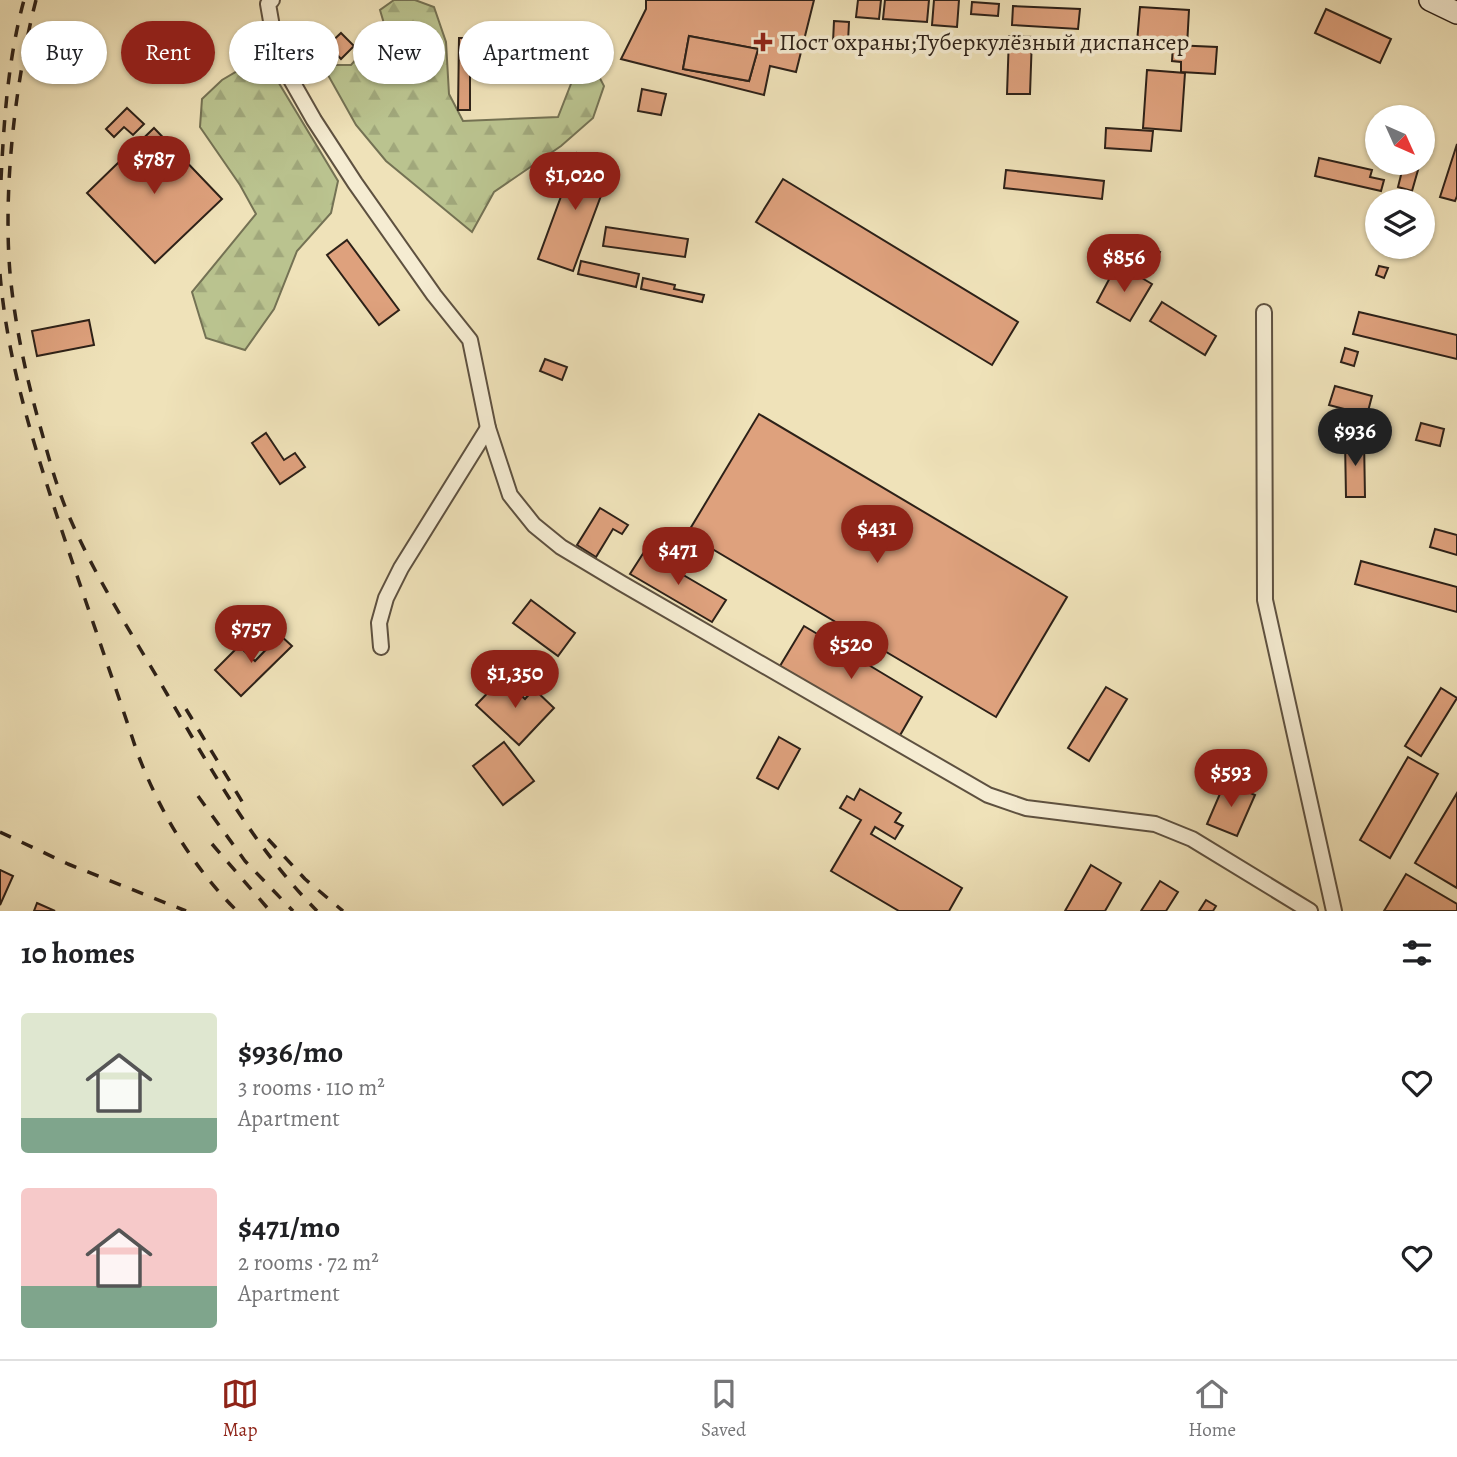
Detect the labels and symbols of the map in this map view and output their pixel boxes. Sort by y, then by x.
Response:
place label: Пост охраны;Туберкулёзный диспансер [779,26,1189,58]
marker: Пост охраны;Туберкулёзный диспансер [753,32,773,52]
north arrow [1365,105,1435,175]
pin: $787 [113,136,195,196]
pin: $1,020 [518,152,632,212]
pin: $856 [1083,234,1165,294]
pin: $936 [1314,408,1396,468]
pin: $431 [836,505,918,565]
pin: $471 [637,528,719,587]
pin: $757 [210,606,292,665]
pin: $520 [810,622,892,681]
pin: $1,350 [458,650,572,710]
pin: $593 [1190,750,1272,809]

